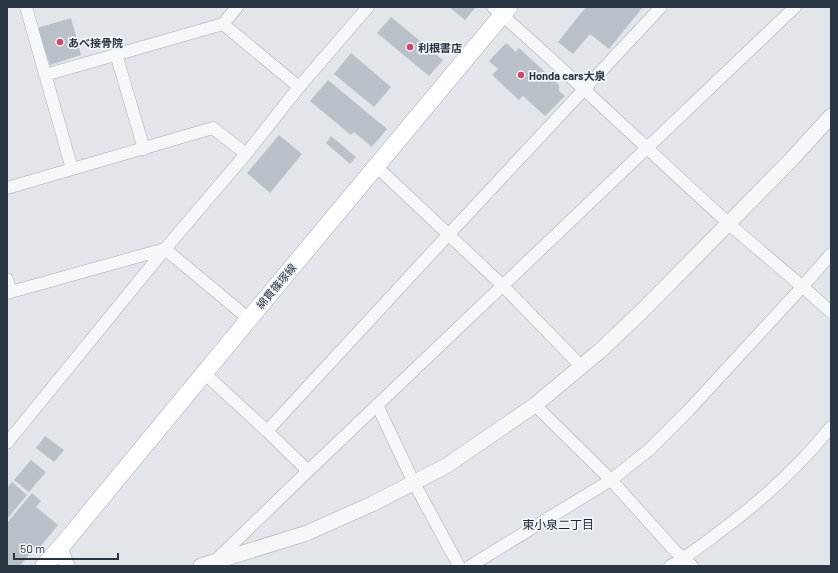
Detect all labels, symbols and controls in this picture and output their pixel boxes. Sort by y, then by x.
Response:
place label: あべ接骨院 [68,36,123,49]
marker: あべ接骨院 [55,37,65,47]
place label: 利根書店 [418,41,462,54]
marker: 利根書店 [405,42,415,52]
place label: Honda cars大泉 [529,69,606,82]
marker: Honda cars大泉 [516,70,526,80]
street label: 綿貫篠塚線 [253,261,299,311]
district label: 東小泉二丁目 [522,517,594,531]
scale bar [14,535,118,561]
text: 50 m [20,541,45,555]

